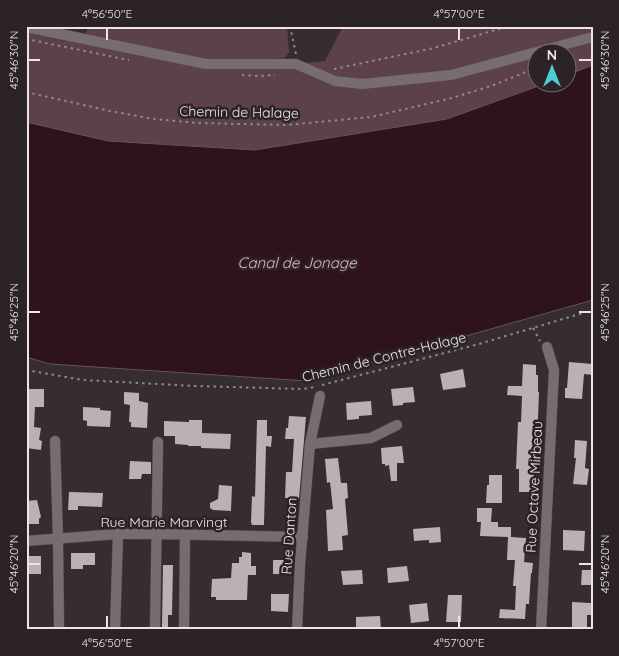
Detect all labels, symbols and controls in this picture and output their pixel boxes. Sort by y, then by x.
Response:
text: 4°56'50"E [82,6,133,21]
text: 4°57'00"E [433,6,485,21]
text: 45°46'30"N [6,31,21,89]
text: 45°46'30"N [597,31,612,89]
north arrow [526,42,576,92]
text: N [547,46,557,64]
street label: Chemin de Halage [179,102,299,122]
water label: Canal de Jonage [238,253,357,272]
text: 45°46'25"N [6,283,21,341]
text: 45°46'25"N [597,283,612,341]
street label: Chemin de Contre-Halage [300,328,468,386]
street label: Rue Octave Mirbeau [522,421,546,553]
street label: Rue Danton [277,497,301,575]
street label: Rue Marie Marvingt [100,513,228,531]
text: 45°46'20"N [6,534,21,594]
text: 45°46'20"N [597,534,612,594]
text: 4°56'50"E [82,635,133,650]
text: 4°57'00"E [433,635,485,650]

